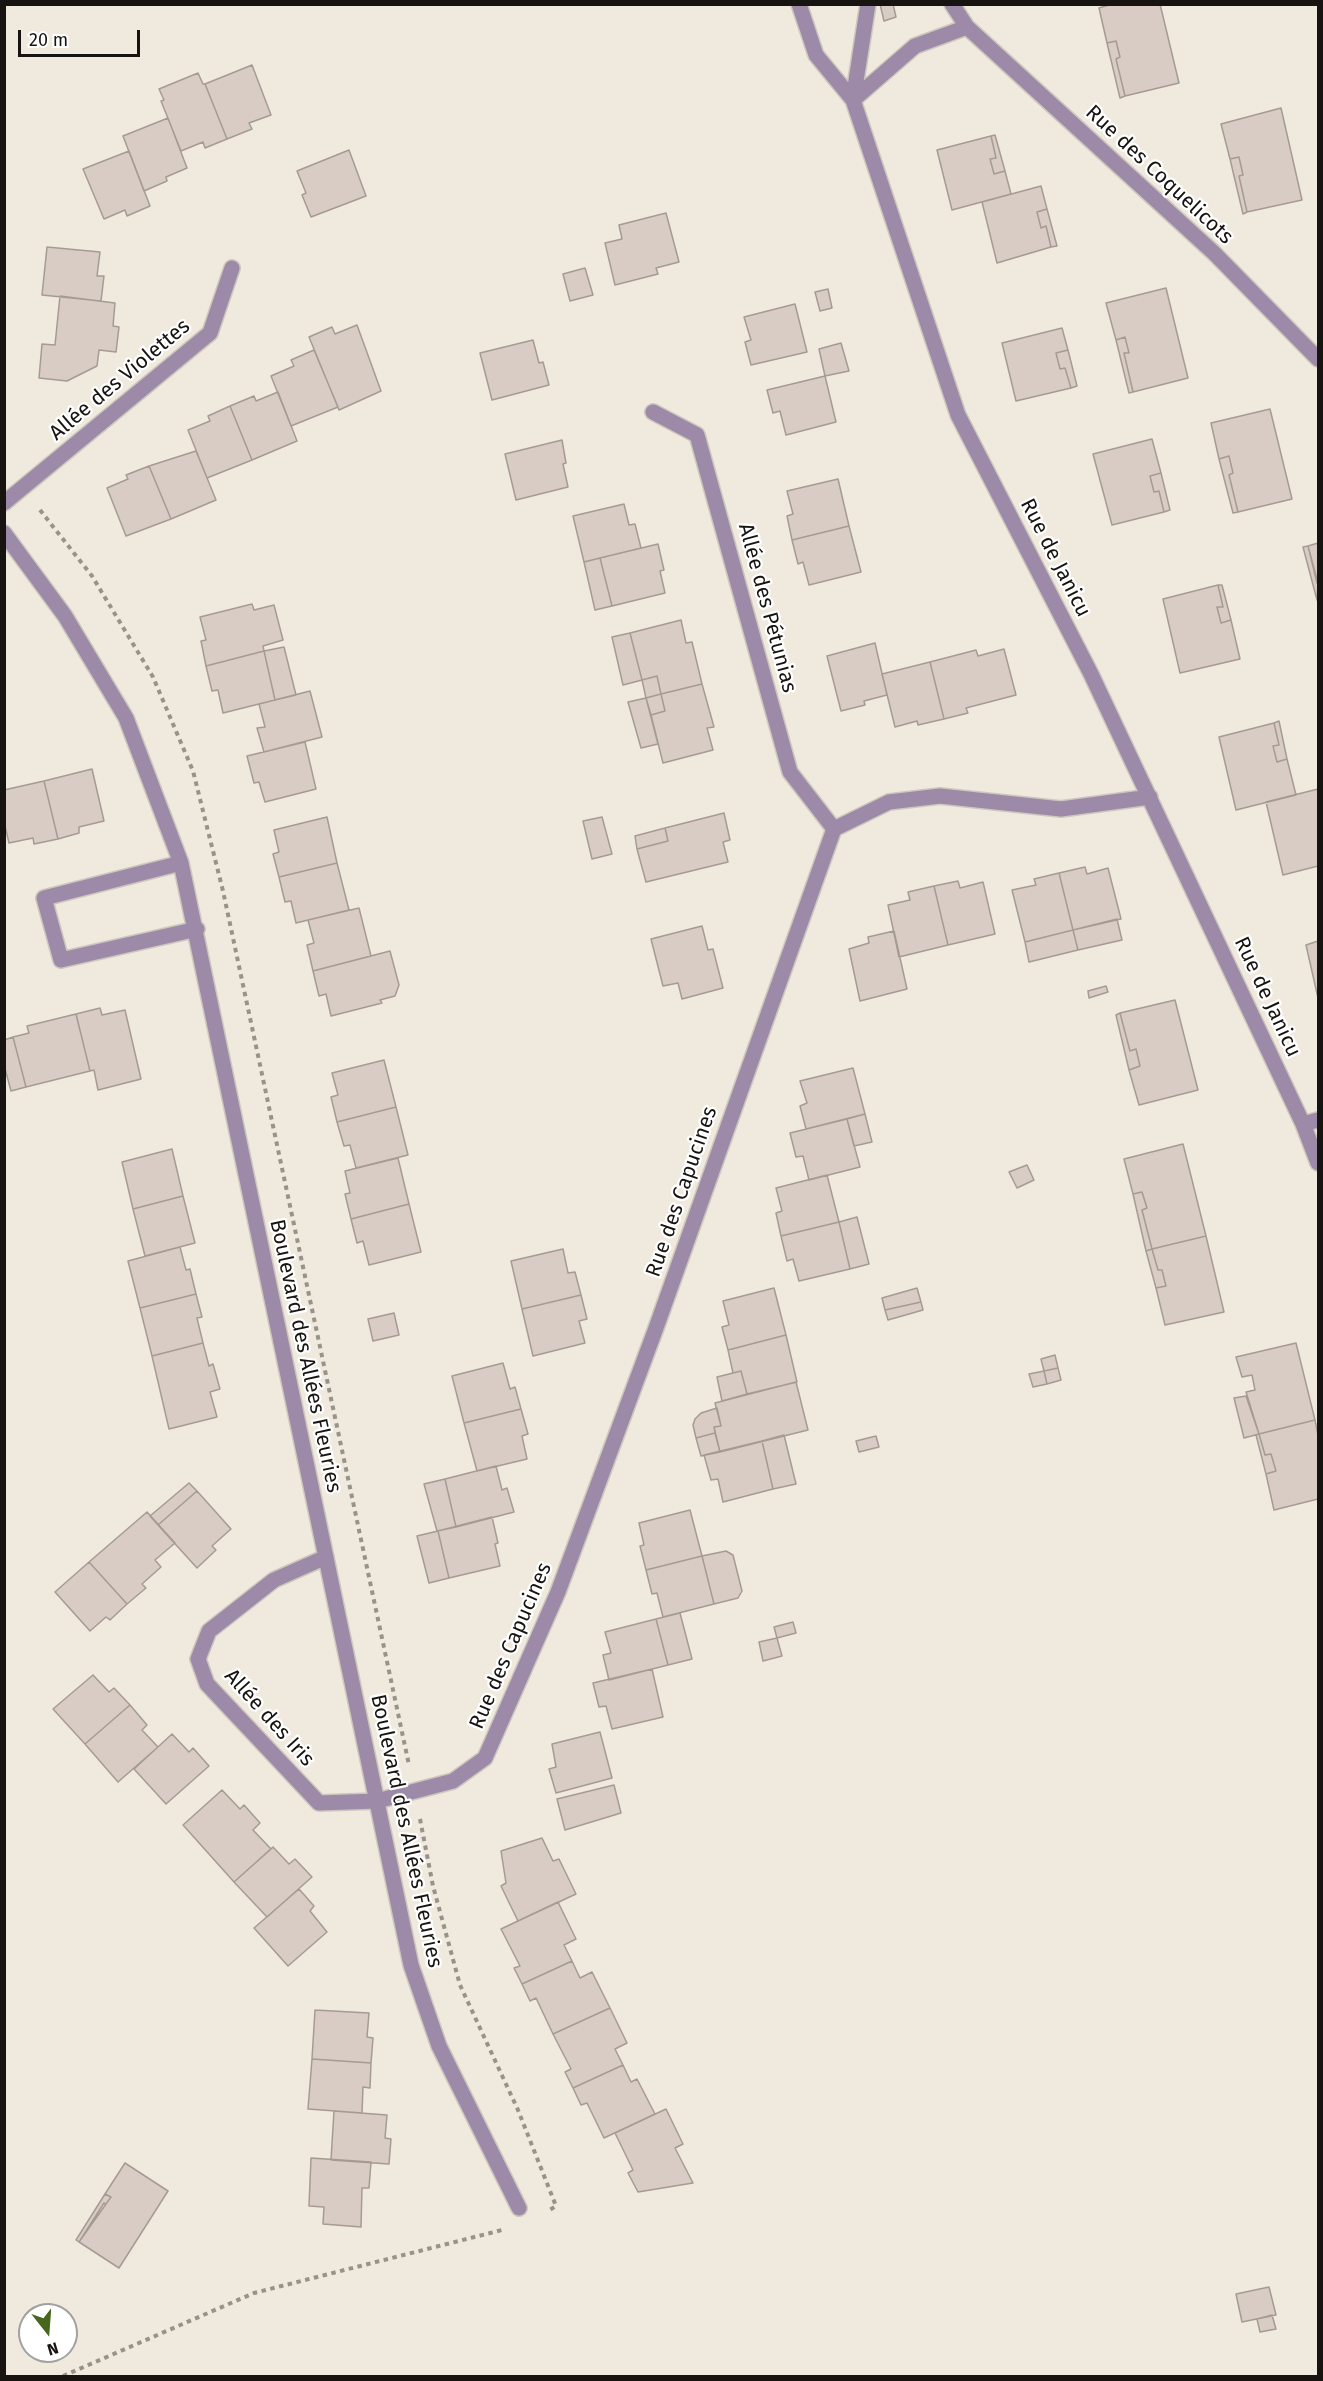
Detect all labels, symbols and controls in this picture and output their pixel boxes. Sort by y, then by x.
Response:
scale bar [21,18,142,56]
text: 20 m [29,29,68,51]
street label: Rue des Coquelicots [1080,100,1238,250]
street label: Allée des Violettes [45,314,195,446]
street label: Rue de Janicu [1014,495,1096,621]
street label: Allée des Pétunias [732,521,802,695]
street label: Rue de Janicu [1228,933,1306,1061]
street label: Rue des Capucines [641,1104,723,1280]
street label: Boulevard des Allées Fleuries [264,1217,346,1495]
street label: Rue des Capucines [465,1559,557,1733]
street label: Allée des Iris [219,1664,319,1772]
street label: Boulevard des Allées Fleuries [365,1692,447,1970]
north arrow [18,2303,78,2363]
text: N [45,2338,61,2359]

